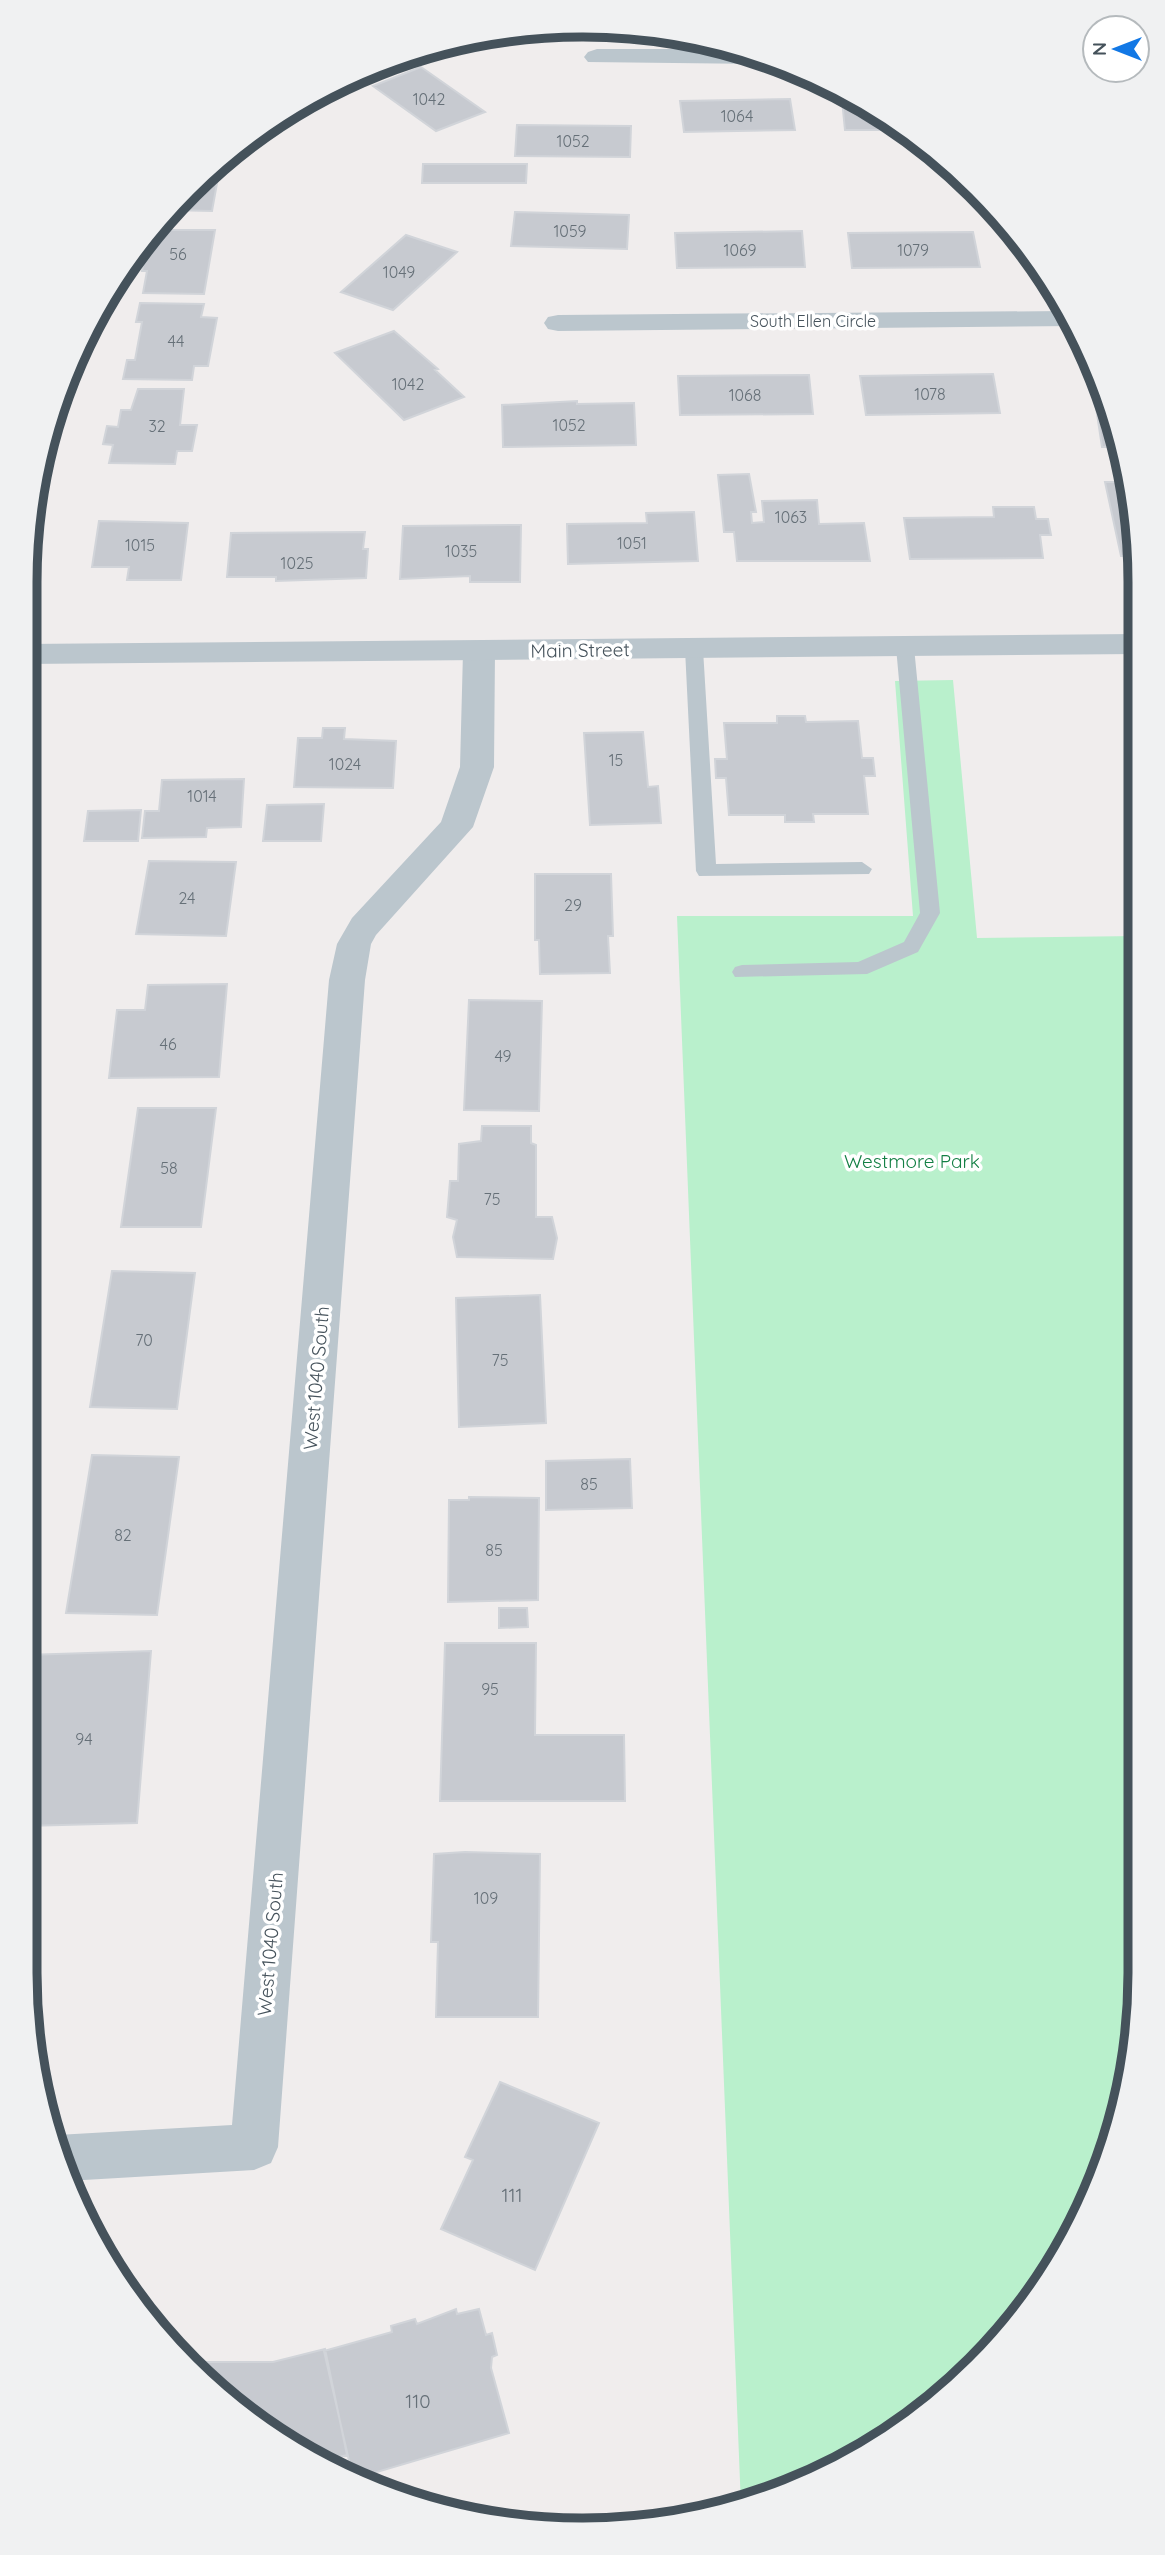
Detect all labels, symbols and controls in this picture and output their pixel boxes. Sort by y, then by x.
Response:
north arrow [1081,14,1151,84]
text: N [1087,42,1111,56]
house number: 1042 [413,89,445,109]
house number: 1064 [721,106,753,126]
house number: 1052 [556,131,590,151]
house number: 1059 [553,221,587,241]
house number: 1069 [724,240,757,260]
house number: 1079 [897,240,929,260]
house number: 56 [169,244,187,264]
house number: 1049 [383,262,415,282]
street label: South Ellen Circle [750,311,876,331]
house number: 44 [168,331,184,351]
house number: 1042 [392,374,424,394]
house number: 1078 [914,384,946,404]
house number: 1068 [729,385,761,405]
house number: 1052 [552,415,586,435]
house number: 32 [148,416,166,436]
house number: 1063 [775,507,807,527]
house number: 1051 [617,533,647,553]
house number: 1015 [125,535,155,555]
house number: 1035 [445,541,477,561]
house number: 1025 [280,553,314,573]
street label: Main Street [530,637,630,663]
house number: 15 [609,750,623,770]
house number: 1024 [329,754,361,774]
house number: 1014 [187,786,217,806]
house number: 24 [178,888,196,908]
house number: 29 [564,895,582,915]
house number: 46 [159,1034,177,1054]
house number: 49 [494,1046,512,1066]
park label: Westmore Park [844,1149,980,1173]
house number: 58 [160,1158,178,1178]
house number: 75 [484,1189,500,1209]
street label: West 1040 South [298,1305,334,1451]
house number: 70 [135,1330,153,1350]
house number: 75 [492,1350,508,1370]
house number: 85 [580,1474,598,1494]
house number: 82 [114,1525,132,1545]
house number: 85 [485,1540,503,1560]
house number: 95 [481,1679,499,1699]
house number: 94 [75,1729,93,1749]
street label: West 1040 South [252,1871,288,2017]
house number: 109 [474,1888,498,1908]
house number: 111 [501,2183,523,2207]
house number: 110 [405,2389,431,2413]

